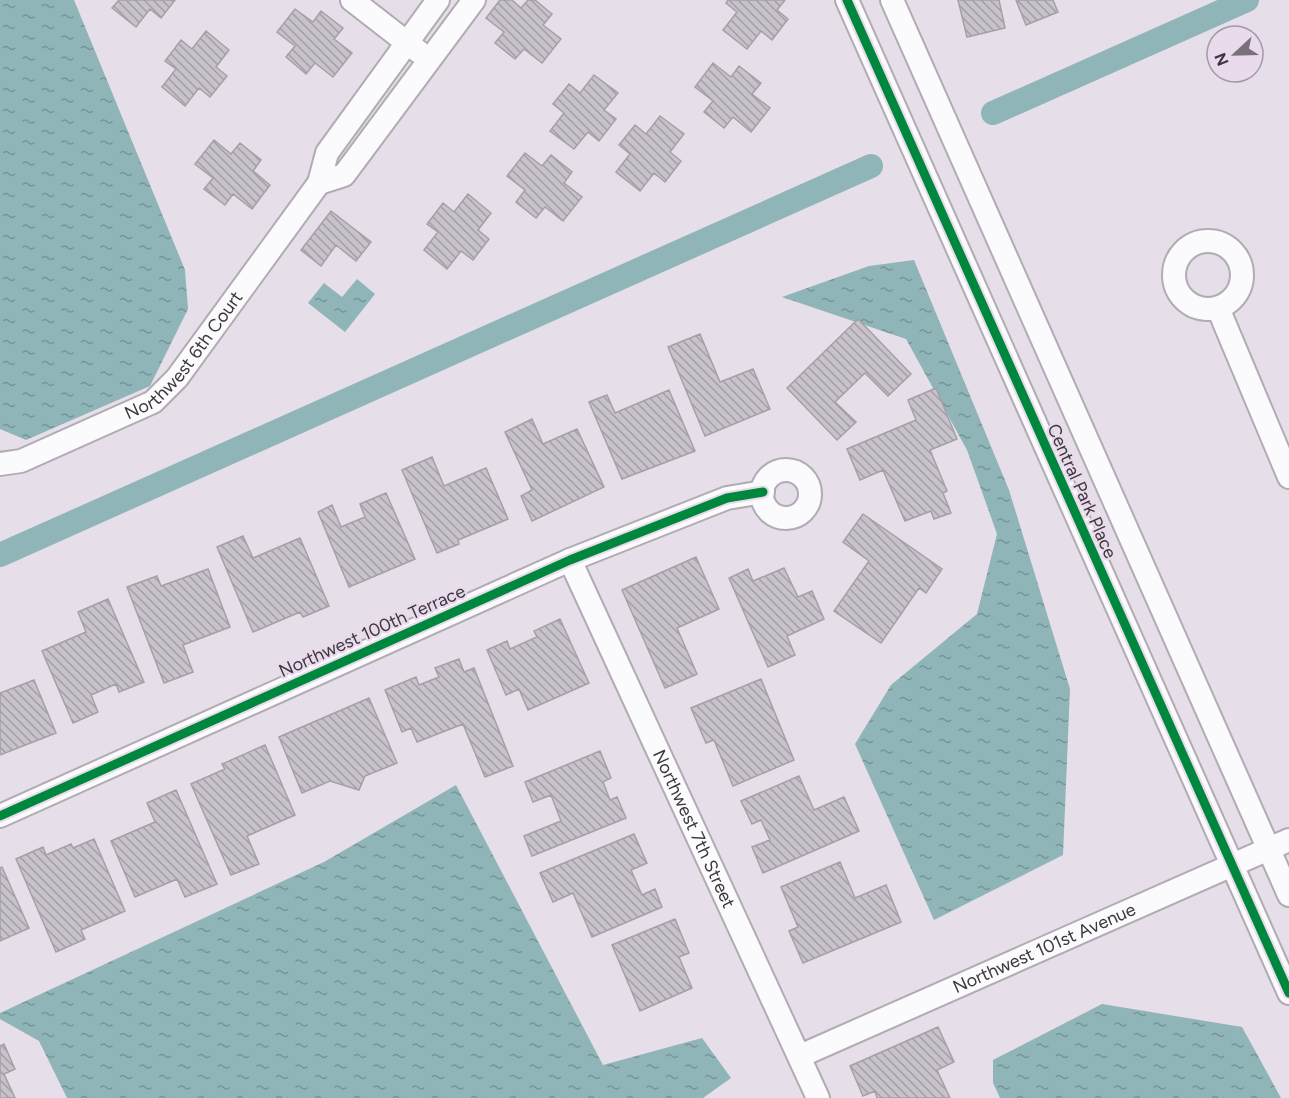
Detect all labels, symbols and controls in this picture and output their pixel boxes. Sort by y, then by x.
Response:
north arrow [1205,24,1265,84]
text: N [1210,50,1233,69]
street label: Northwest 6th Court [121,287,248,424]
street label: Central Park Place [1042,420,1122,562]
street label: Northwest 100th Terrace [275,580,469,682]
street label: Northwest 7th Street [648,746,740,912]
street label: Northwest 101st Avenue [949,898,1139,998]

